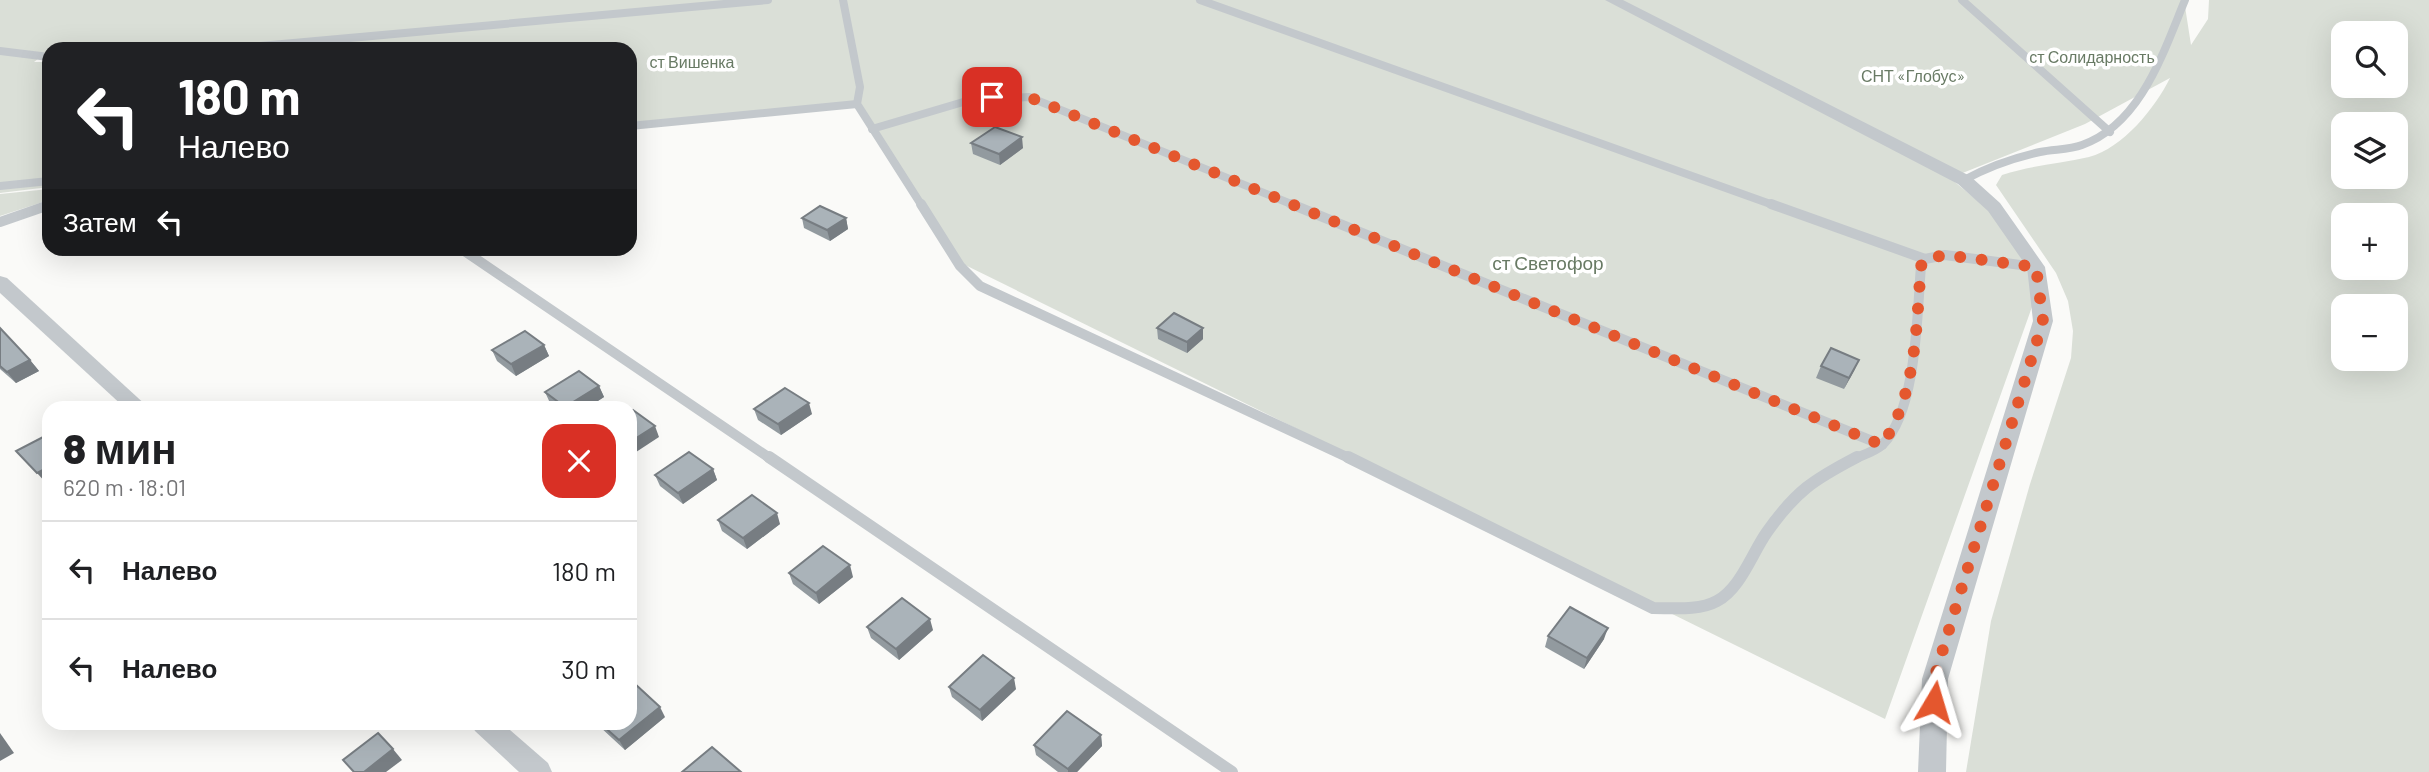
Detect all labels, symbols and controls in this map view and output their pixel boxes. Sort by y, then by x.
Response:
map controls [2331,21,2408,371]
button: search [2331,21,2408,98]
park label: ст Солидарность [2029,47,2155,66]
park label: ст Вишенка [650,52,735,71]
text: 180 m [178,66,301,125]
park label: СНТ «Глобус» [1861,66,1965,85]
pin [962,67,1022,127]
icon: left [63,70,154,161]
icon: arrive [973,78,1011,116]
button: layers [2331,112,2408,189]
text: Налево [178,126,290,164]
icon: left [151,203,189,241]
button: + [2331,203,2408,280]
text: Затем [63,206,137,237]
park label: ст Светофор [1492,251,1604,274]
button: − [2331,294,2408,371]
text: 8 мин [63,422,177,472]
button: close [542,424,616,498]
text: 620 m · 18:01 [63,473,186,501]
icon: left [63,551,101,589]
text: Налево [122,554,217,585]
text: 180 m [552,555,616,586]
icon: left [63,649,101,687]
text: Налево [122,652,217,683]
text: 30 m [561,653,616,684]
position arrow [1897,665,1971,739]

